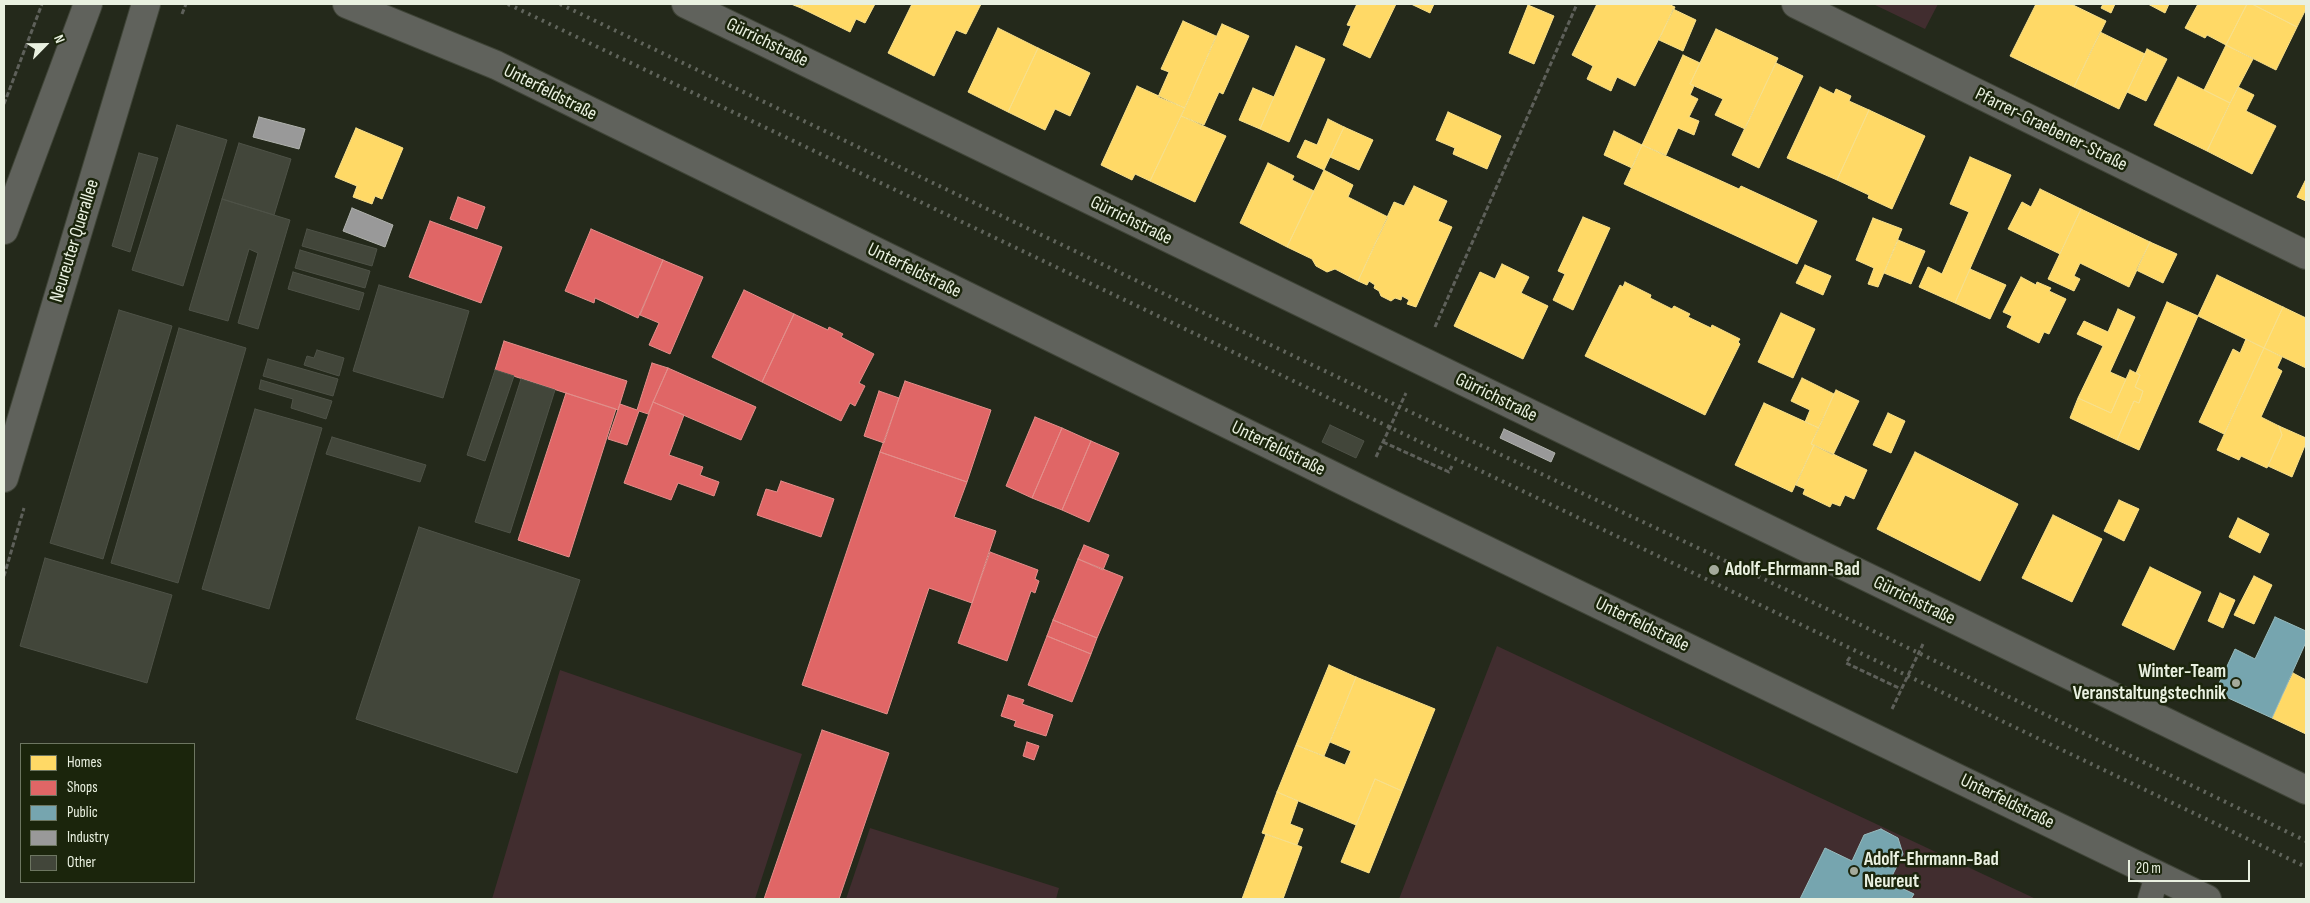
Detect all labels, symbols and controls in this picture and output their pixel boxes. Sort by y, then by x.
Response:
street label: Gürrichstraße [722,13,812,73]
north arrow [20,20,70,70]
text: N [50,32,69,46]
street label: Unterfeldstraße [500,60,600,126]
street label: Pfarrer-Graebener-Straße [1971,83,2131,177]
street label: Neureuter Querallee [45,177,105,305]
street label: Gürrichstraße [1086,191,1176,251]
street label: Unterfeldstraße [863,239,965,303]
street label: Gürrichstraße [1451,368,1541,428]
street label: Unterfeldstraße [1227,417,1329,481]
place label: Adolf-Ehrmann-Bad [1725,559,1860,581]
marker: Adolf-Ehrmann-Bad [1707,563,1721,577]
street label: Gürrichstraße [1869,571,1959,631]
street label: Unterfeldstraße [1591,593,1693,657]
place label: Winter-Team Veranstaltungstechnik [2073,661,2226,705]
marker: Winter-Team Veranstaltungstechnik [2230,677,2242,689]
legend [20,743,195,883]
text: Homes [67,753,102,772]
street label: Unterfeldstraße [1956,770,2058,834]
text: Shops [67,778,98,797]
text: Public [67,803,98,822]
text: Industry [67,828,109,847]
place label: Adolf-Ehrmann-Bad Neureut [1864,849,1999,893]
scale bar [2130,850,2252,882]
text: Other [67,853,96,872]
text: 20 m [2136,859,2161,878]
marker: Adolf-Ehrmann-Bad Neureut [1848,865,1860,877]

